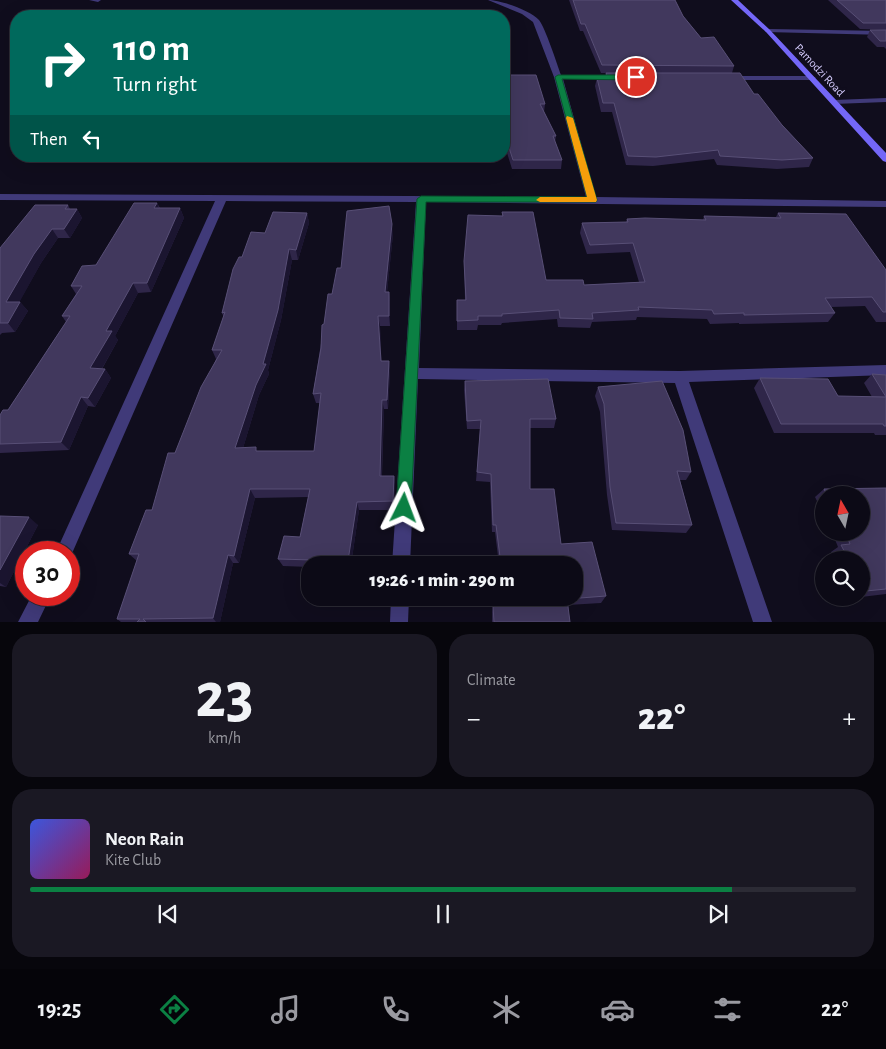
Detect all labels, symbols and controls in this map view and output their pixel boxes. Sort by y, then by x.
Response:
icon: right [30,30,95,95]
text: 110 m [113,32,190,67]
street label: Pamodzi Road [793,41,847,99]
pin [615,56,657,98]
icon: arrive [622,63,650,91]
text: Turn right [113,73,197,95]
icon: left [78,125,106,153]
text: Then [30,130,68,149]
position arrow [377,481,429,533]
north arrow [815,486,870,541]
map controls [815,486,870,606]
speed limit sign: 30 [15,541,80,606]
button: search [815,551,870,606]
text: 19:26 · 1 min · 290 m [369,571,515,590]
text: 23 [195,664,254,729]
text: Climate [467,672,516,688]
text: 22° [638,699,685,737]
text: − [467,705,480,733]
text: + [843,705,856,733]
text: km/h [208,730,241,746]
text: Neon Rain [105,830,184,849]
text: Kite Club [105,852,161,868]
icon: previous [154,900,182,928]
icon: pause [429,900,457,928]
icon: next [704,900,732,928]
icon: directions [157,992,192,1027]
icon: music [268,992,303,1027]
icon: phone [378,992,413,1027]
icon: climate [489,992,524,1027]
icon: car [600,992,635,1027]
icon: filters [710,992,745,1027]
text: 19:25 [38,998,81,1020]
text: 22° [821,998,848,1020]

